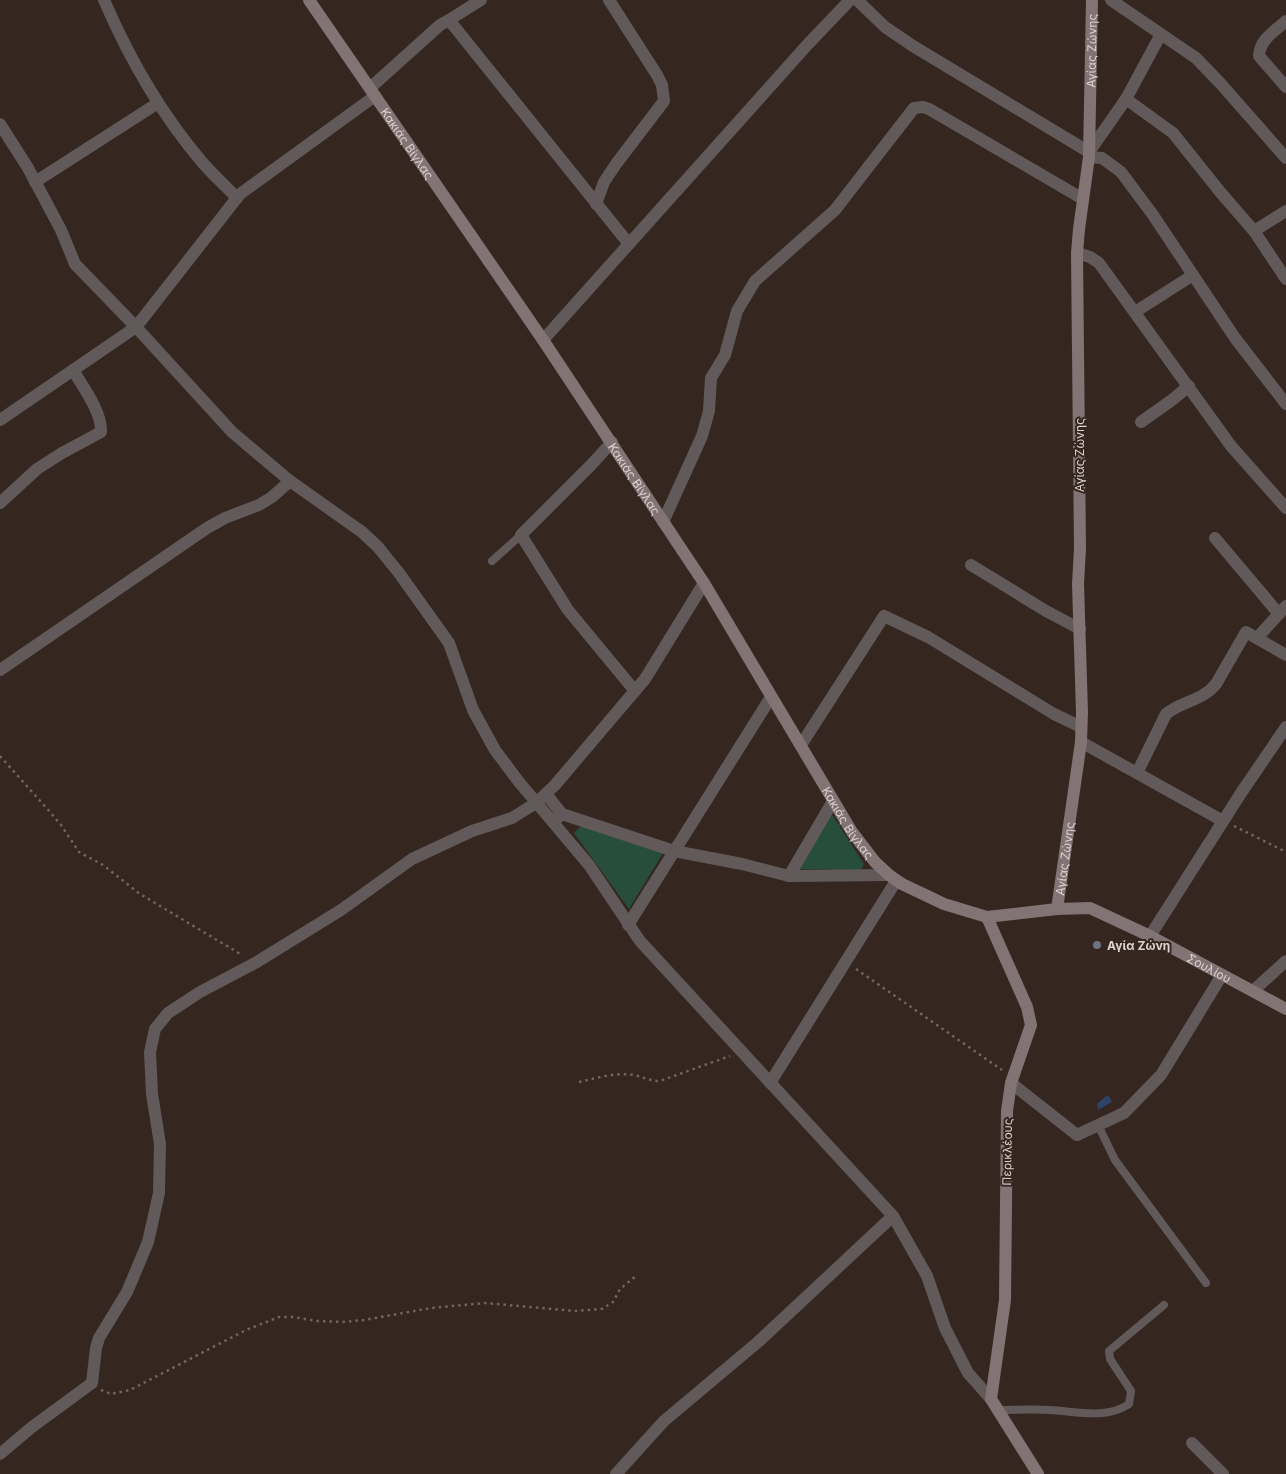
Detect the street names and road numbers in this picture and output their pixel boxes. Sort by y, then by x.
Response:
street label: Αγίας Ζώνης [1083,13,1099,88]
street label: Κακιάς Βίγλας [378,105,438,182]
street label: Αγίας Ζώνης [1072,418,1087,492]
street label: Κακιάς Βίγλας [606,440,664,518]
street label: Κακιάς Βίγλας [819,784,877,862]
street label: Αγίας Ζώνης [1052,821,1077,896]
street label: Σουλίου [1185,950,1234,986]
street label: Περικλέους [999,1118,1015,1186]

